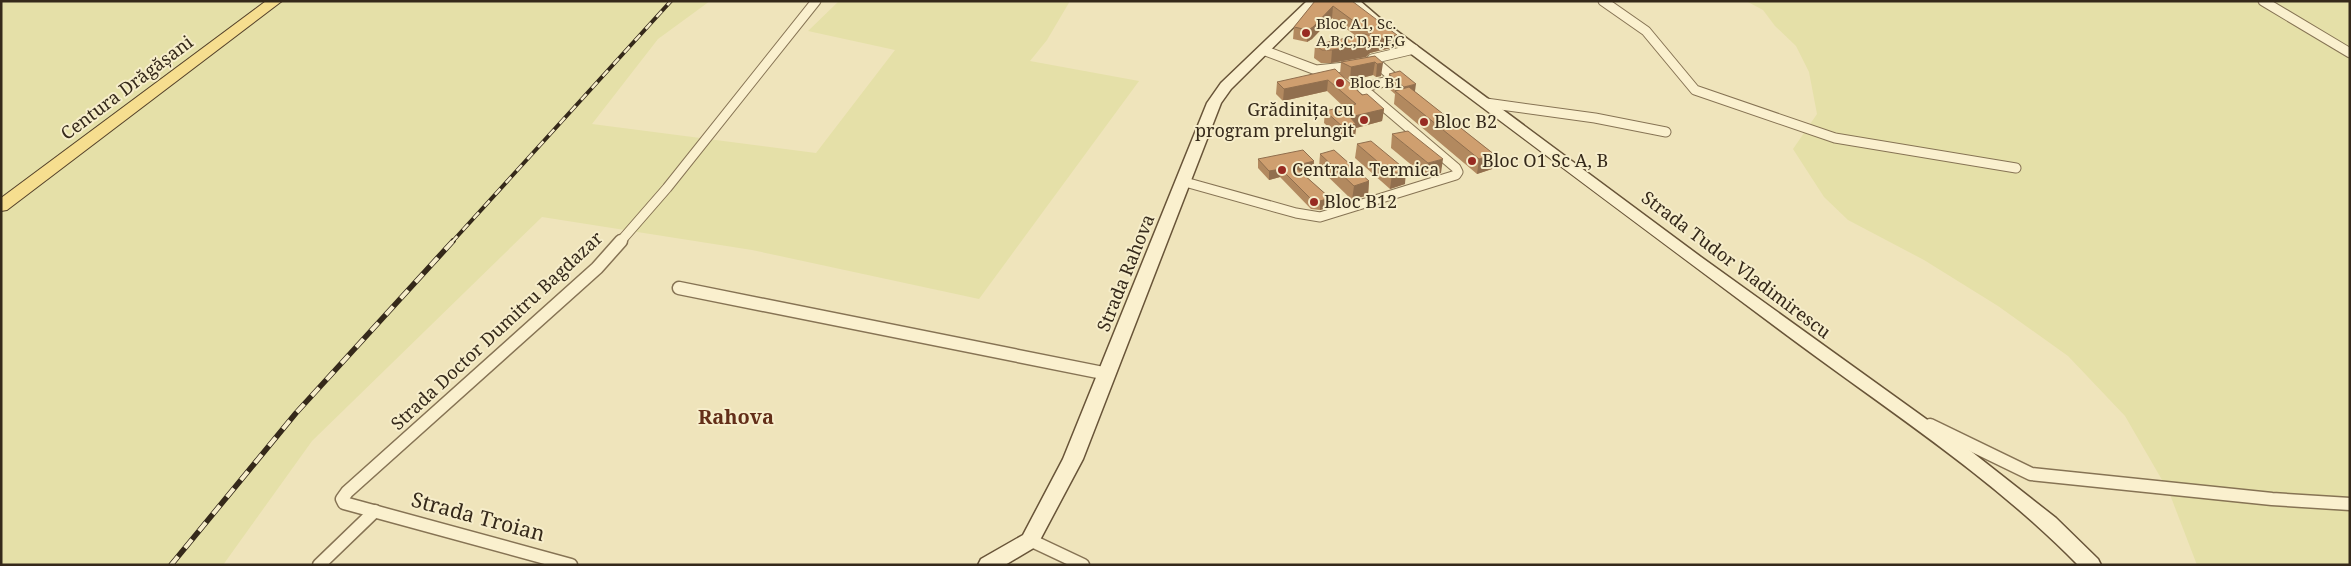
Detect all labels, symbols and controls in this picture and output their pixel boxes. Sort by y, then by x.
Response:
place label: Bloc A1, Sc. A,B,C,D,E,F,G [1316,13,1405,50]
marker: Bloc A1, Sc. A,B,C,D,E,F,G [1300,27,1312,39]
street label: Centura Drăgășani [55,29,198,145]
place label: Bloc B1 [1350,72,1403,92]
marker: Bloc B1 [1334,77,1346,89]
place label: Grădinița cu program prelungit [1195,97,1355,142]
place label: Bloc B2 [1434,109,1497,133]
marker: Grădinița cu program prelungit [1358,114,1370,126]
marker: Bloc B2 [1418,116,1430,128]
place label: Bloc O1 Sc A, B [1482,148,1608,172]
marker: Bloc O1 Sc A, B [1466,155,1478,167]
place label: Centrala Termica [1292,157,1439,181]
marker: Centrala Termica [1276,164,1288,176]
street label: Strada Tudor Vladimirescu [1637,185,1837,344]
place label: Bloc B12 [1324,189,1397,213]
marker: Bloc B12 [1308,196,1320,208]
street label: Strada Rahova [1091,210,1160,335]
street label: Strada Doctor Dumitru Bagdazar [385,225,608,435]
district label: Rahova [698,403,774,430]
street label: Strada Troian [408,485,548,547]

